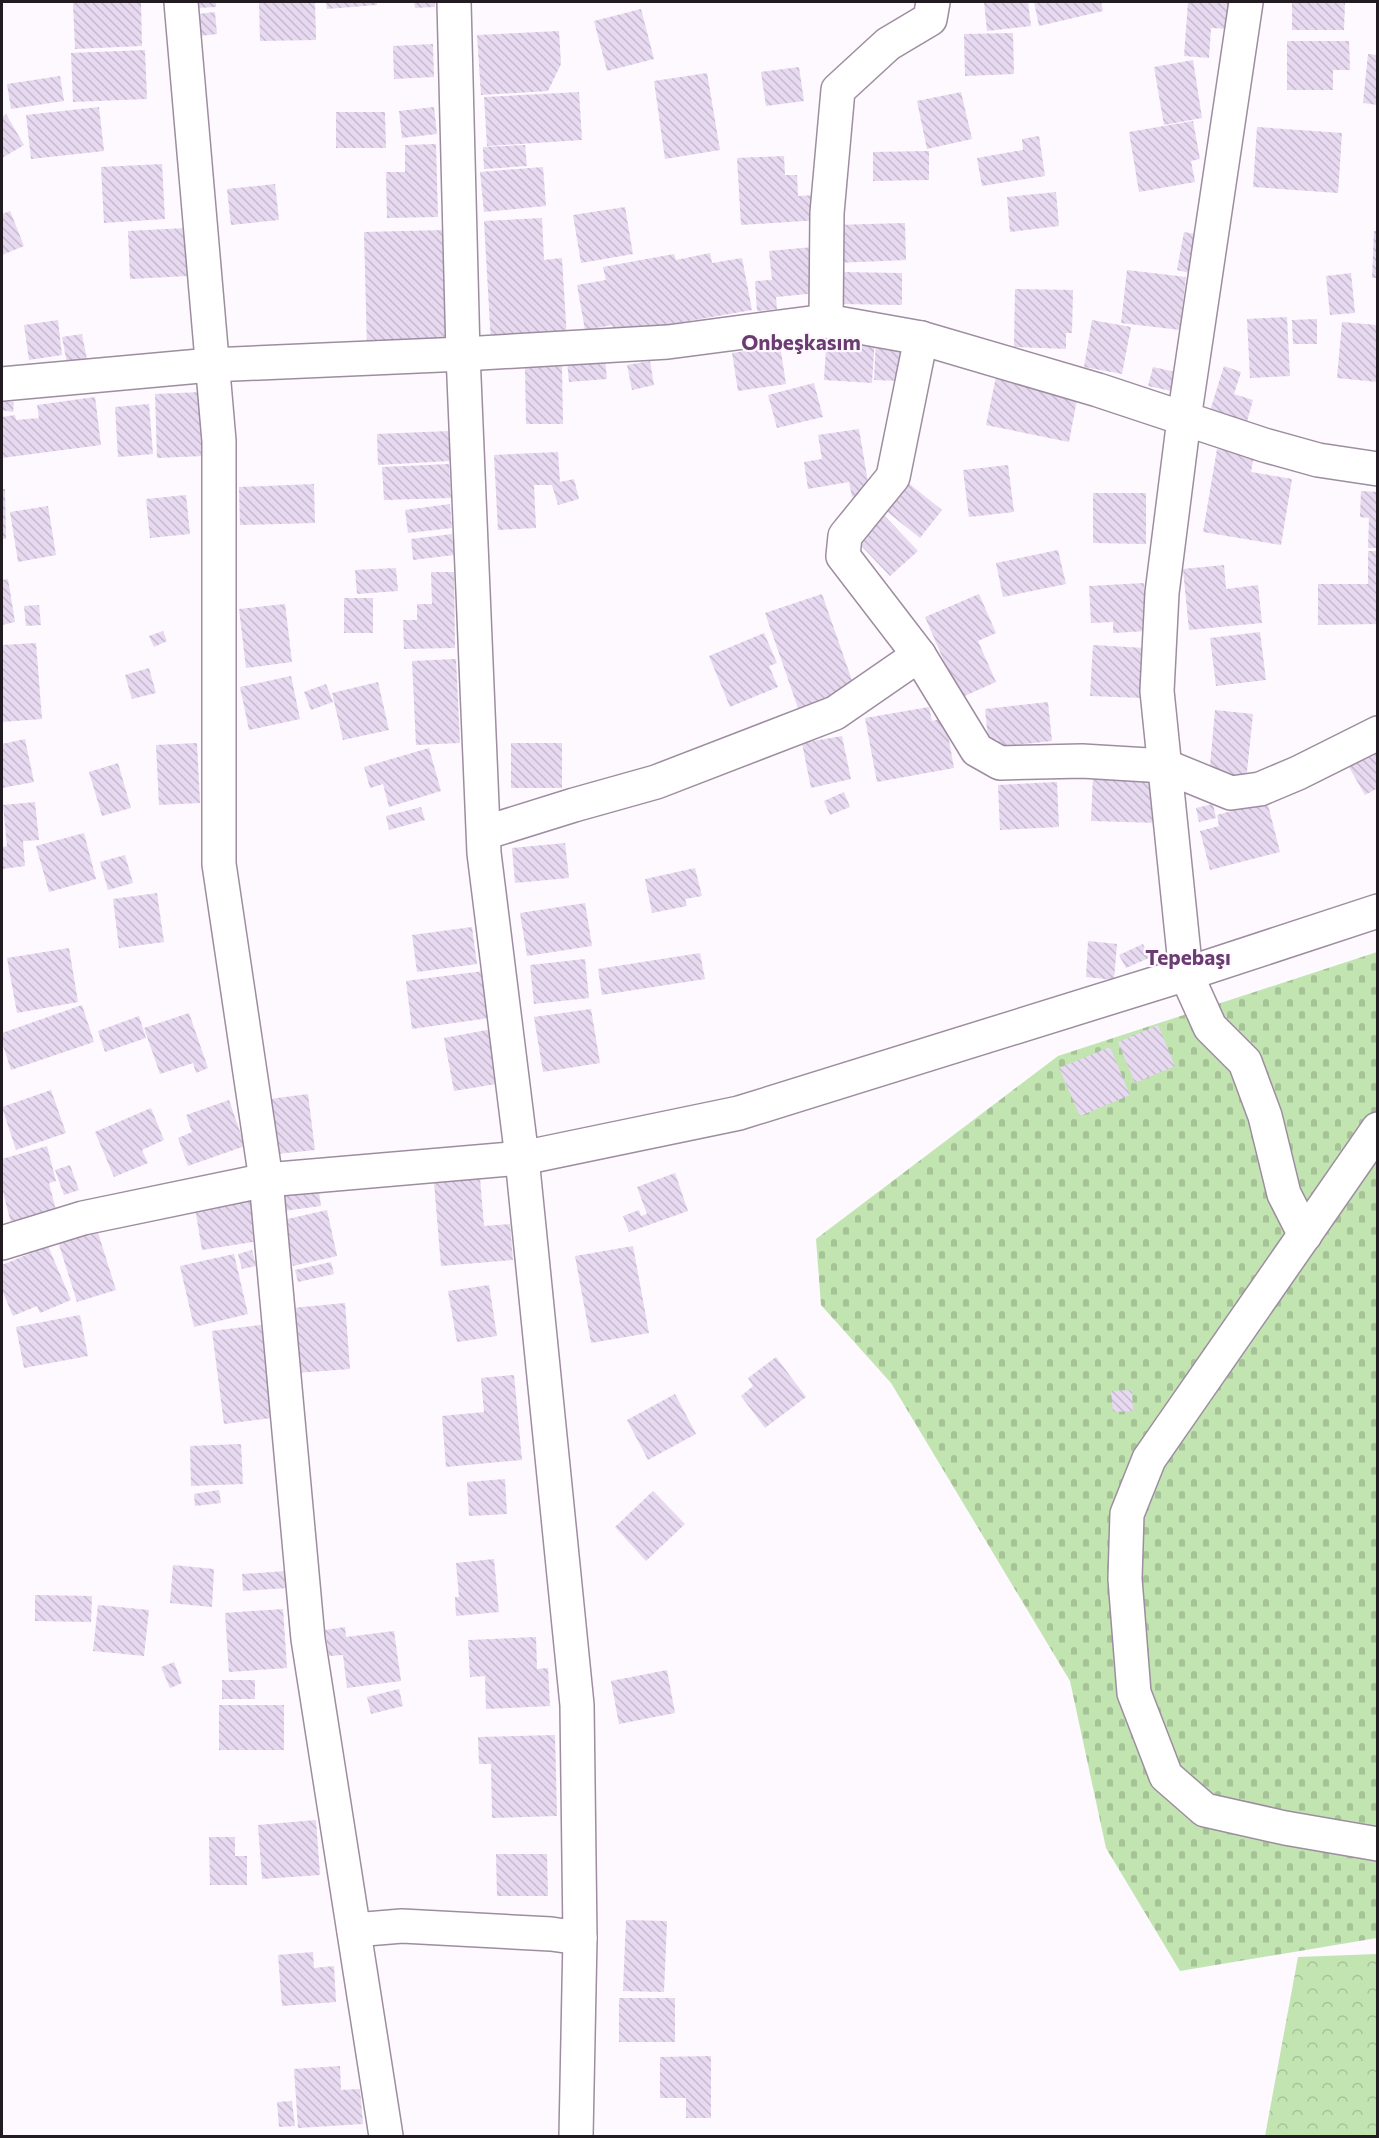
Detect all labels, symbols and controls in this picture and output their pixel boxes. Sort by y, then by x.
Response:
district label: Onbeşkasım [741,329,861,354]
district label: Tepebaşı [1145,944,1231,969]

